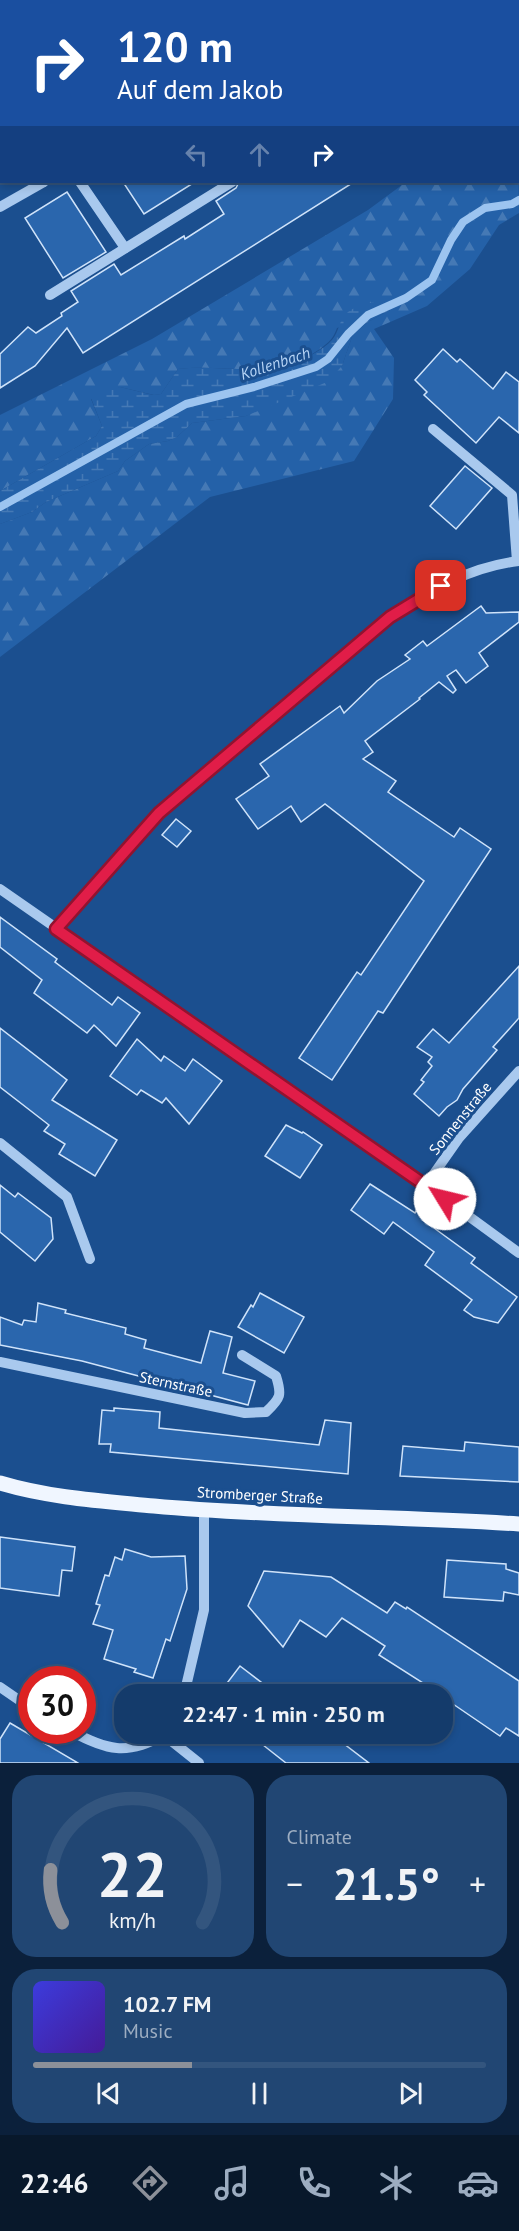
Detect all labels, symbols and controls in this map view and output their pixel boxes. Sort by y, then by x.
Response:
text: 120 m [117,19,233,74]
icon: right [18,24,96,102]
text: Auf dem Jakob [117,72,283,106]
icon: left [180,138,213,171]
icon: ahead [243,138,276,171]
icon: right [306,138,339,171]
water label: Kollenbach [237,342,313,384]
pin [415,560,466,611]
icon: arrive [424,569,457,602]
street label: Sonnenstraße [425,1078,495,1158]
position arrow [413,1167,477,1231]
street label: Sternstraße [138,1367,214,1401]
street label: Stromberger Straße [197,1482,323,1508]
speed limit sign: 30 [18,1666,96,1744]
text: 22:47 · 1 min · 250 m [182,1700,385,1728]
text: Climate [287,1824,352,1850]
text: 22 [97,1833,168,1914]
text: 21.5° [333,1854,440,1912]
text: − [287,1862,303,1905]
text: + [469,1862,486,1905]
text: km/h [109,1906,156,1934]
text: 102.7 FM [123,1990,211,2018]
text: Music [123,2018,172,2044]
icon: previous [92,2077,125,2110]
icon: pause [243,2077,276,2110]
icon: next [394,2077,427,2110]
icon: directions [129,2162,171,2204]
icon: music [211,2162,253,2204]
icon: phone [293,2162,335,2204]
icon: climate [375,2162,417,2204]
icon: car [457,2162,499,2204]
text: 22:46 [20,2166,89,2200]

